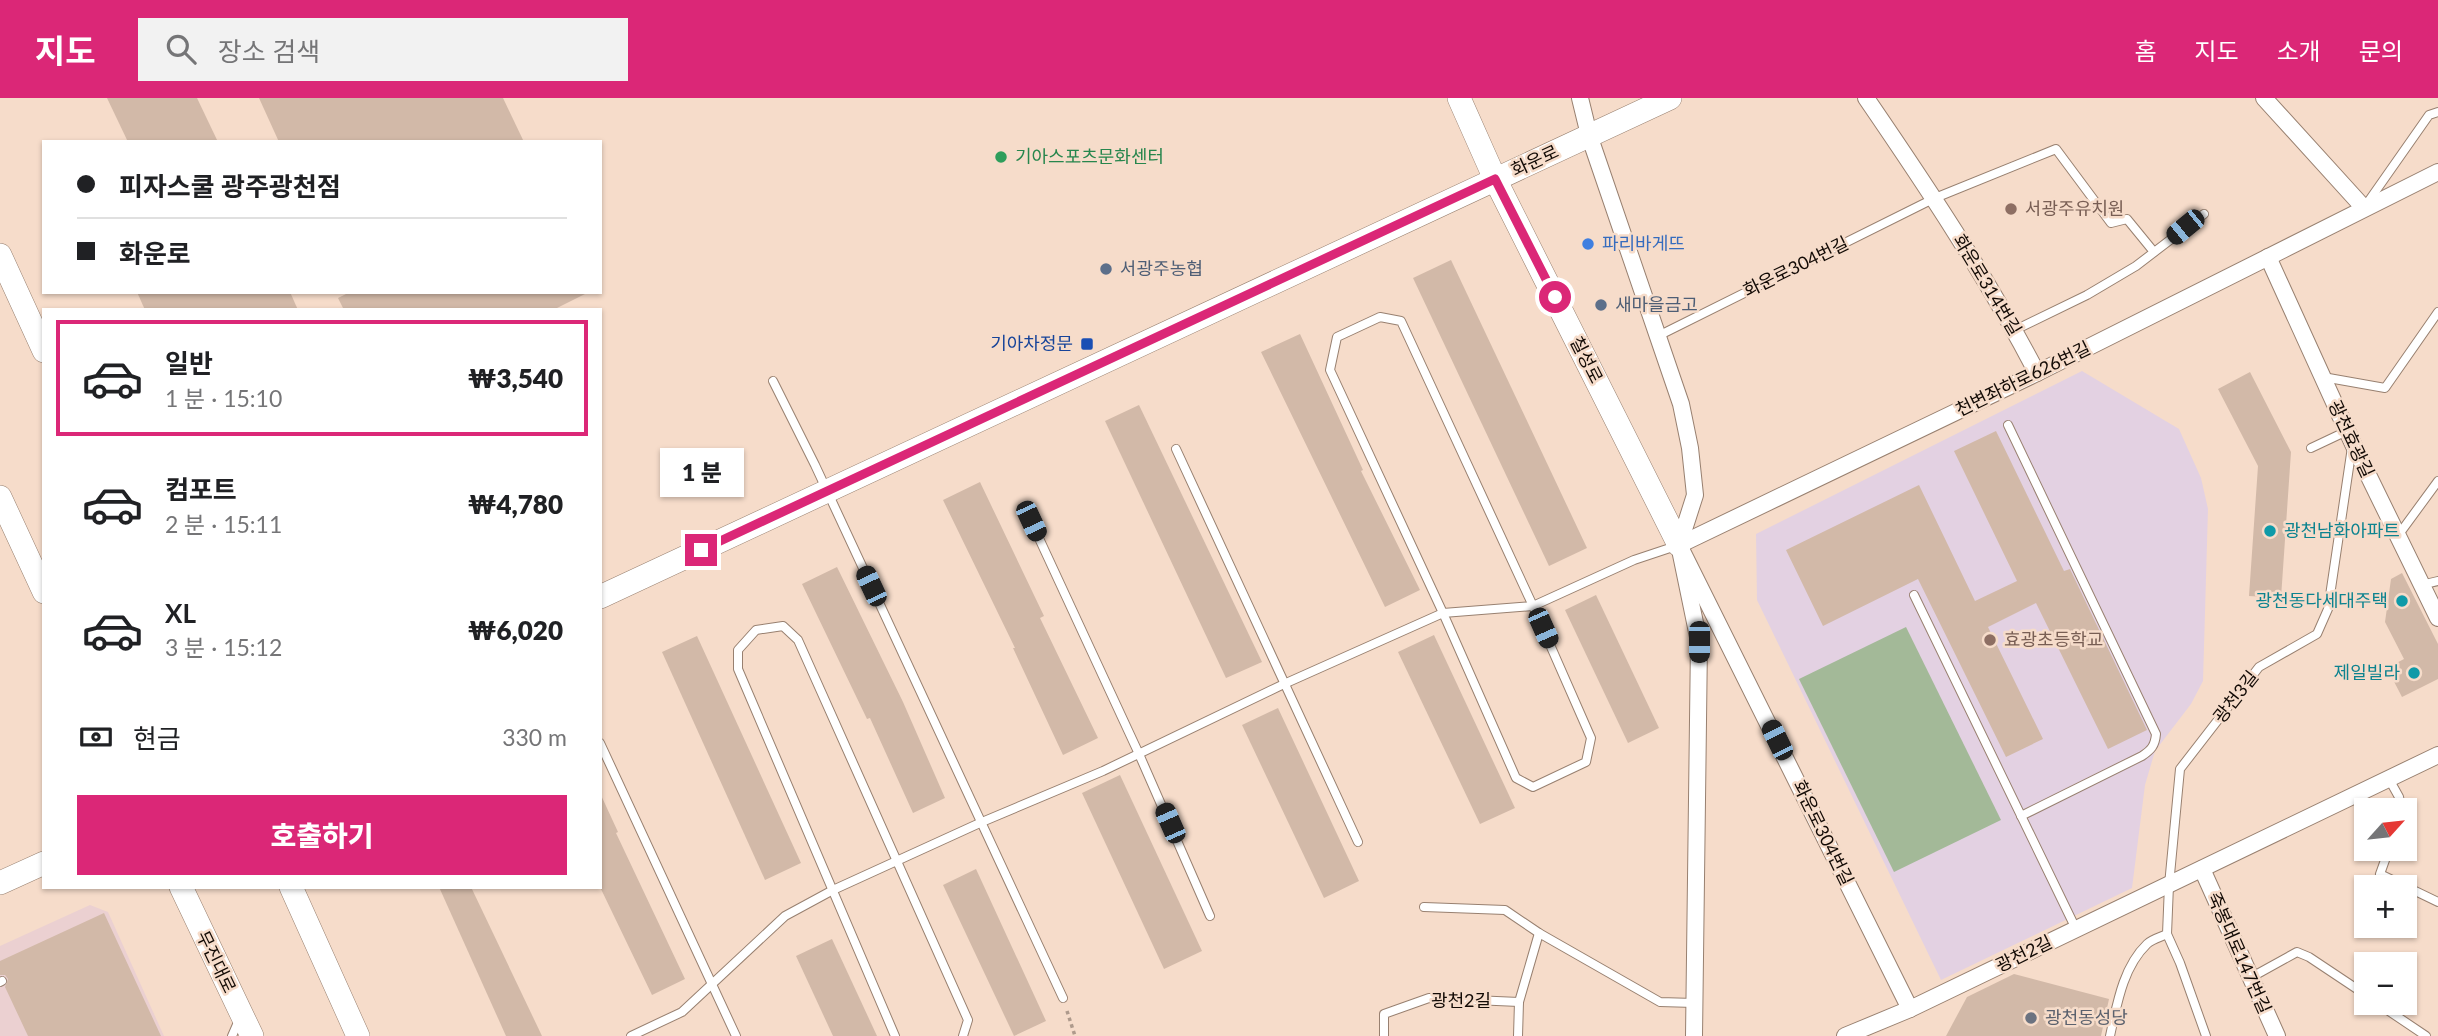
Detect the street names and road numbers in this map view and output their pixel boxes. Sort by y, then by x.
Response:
street label: 화운로 [1507,140,1562,181]
street label: 화운로314번길 [1949,230,2027,339]
street label: 화운로304번길 [1739,231,1852,301]
street label: 칠성로 [1566,332,1608,387]
street label: 천변좌하로626번길 [1952,336,2094,420]
street label: 광천효광길 [2324,396,2379,481]
street label: 광천3길 [2208,666,2262,727]
street label: 화운로304번길 [1789,776,1859,889]
street label: 죽봉대로147번길 [2203,888,2277,1017]
street label: 무진대로 [192,927,241,996]
street label: 광천2길 [1992,930,2055,976]
street label: 광천2길 [1431,989,1491,1011]

